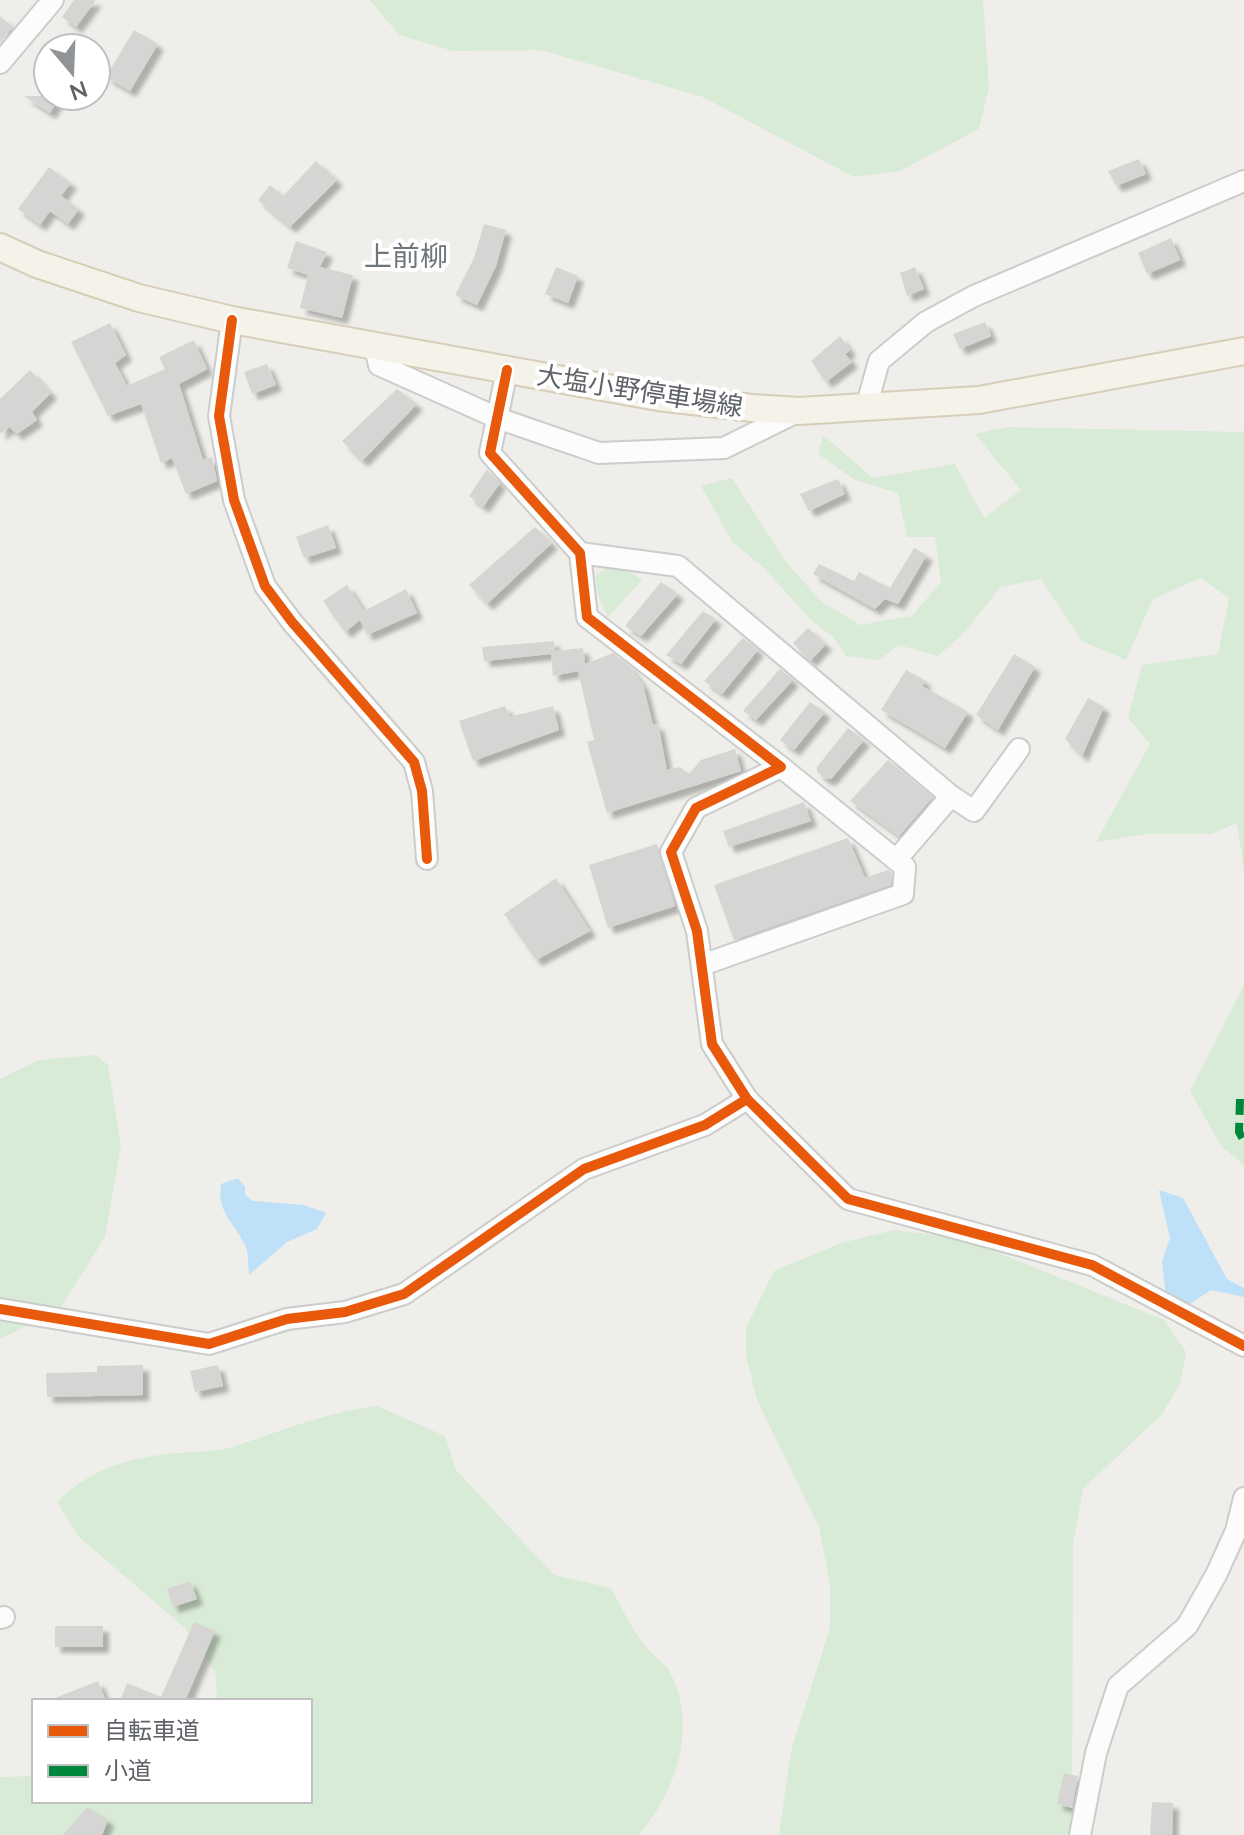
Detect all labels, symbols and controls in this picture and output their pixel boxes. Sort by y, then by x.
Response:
north arrow [32,32,112,112]
text: N [66,76,91,107]
district label: 上前柳 [364,238,448,272]
street label: 大塩小野停車場線 [535,358,745,422]
legend [32,1699,312,1803]
text: 自転車道 [104,1715,200,1744]
text: 小道 [104,1755,152,1784]

